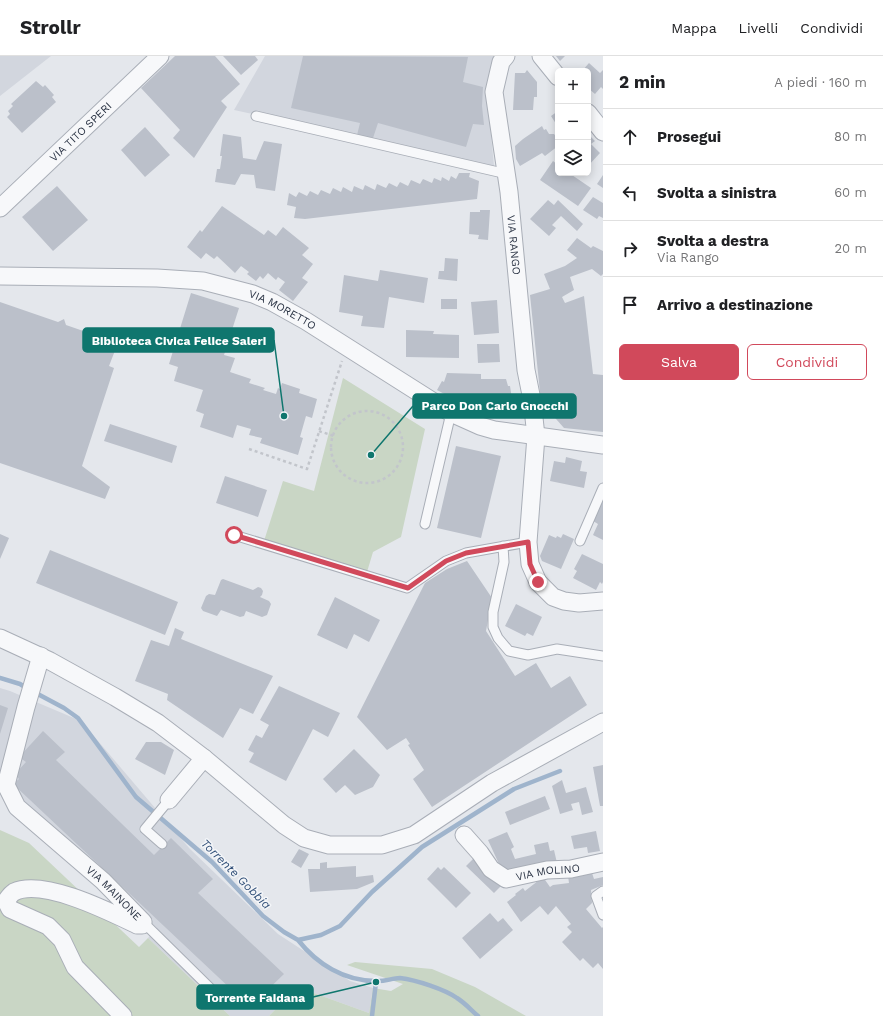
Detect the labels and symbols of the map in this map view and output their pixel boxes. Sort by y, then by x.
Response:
street label: VIA TITO SPERI [47,99,114,164]
street label: VIA RANGO [504,215,523,275]
street label: VIA MORETTO [247,287,318,333]
callout: Biblioteca Civica Felice Saleri [83,328,274,352]
text: Biblioteca Civica Felice Saleri [92,334,266,348]
callout: Parco Don Carlo Gnocchi [413,394,576,418]
text: Parco Don Carlo Gnocchi [422,399,568,413]
route start [225,526,243,544]
route end [529,573,547,591]
water label: Torrente Gobbia [198,836,274,912]
street label: VIA MOLINO [515,861,581,884]
street label: VIA MAINONE [83,863,144,923]
callout: Torrente Faidana [197,985,313,1009]
text: Torrente Faidana [205,991,305,1005]

